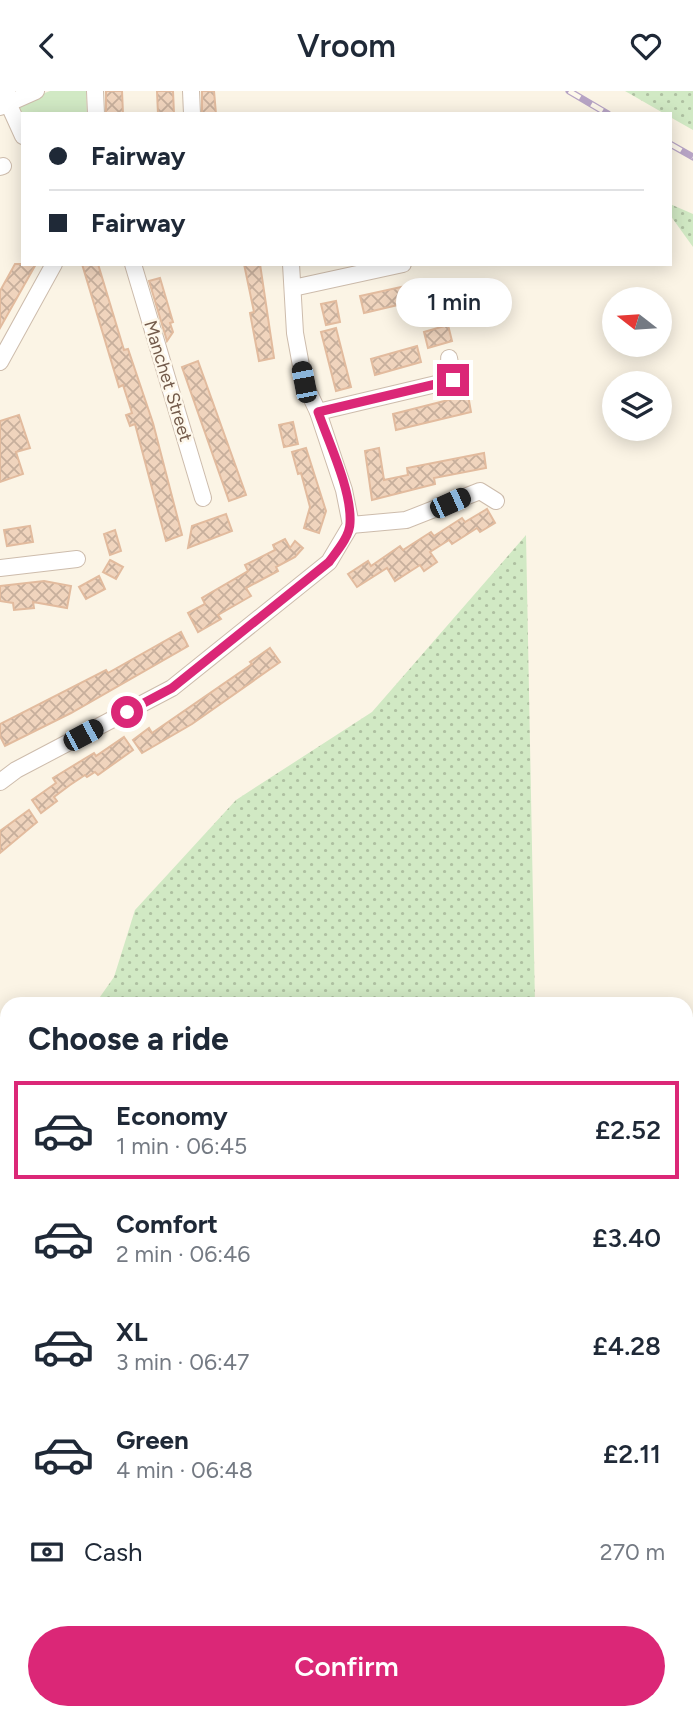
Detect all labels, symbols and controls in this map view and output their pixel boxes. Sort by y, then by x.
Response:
icon: back [28,27,66,65]
text: Vroom [297,27,396,65]
icon: heart [627,27,665,65]
text: Fairway [91,140,185,172]
text: Fairway [91,207,185,239]
callout: 1 min [395,279,511,327]
north arrow [602,287,672,357]
map controls [602,287,672,441]
text: 1 min [427,288,481,316]
street label: Manchet Street [139,318,197,445]
car [290,359,319,405]
route end [437,364,469,396]
button: layers [602,371,672,441]
car [427,485,474,521]
route start [111,696,143,728]
car [60,716,107,754]
text: Choose a ride [28,1020,229,1058]
icon: car [32,1099,95,1162]
text: Economy [116,1100,228,1132]
text: £2.52 [595,1114,661,1146]
text: 1 min · 06:45 [116,1132,247,1160]
icon: car [32,1207,95,1270]
text: Comfort [116,1208,218,1240]
text: £3.40 [592,1222,661,1254]
text: 2 min · 06:46 [116,1240,250,1268]
icon: car [32,1315,95,1378]
text: XL [116,1316,148,1348]
text: £4.28 [593,1330,661,1362]
text: 3 min · 06:47 [116,1348,249,1376]
icon: car [32,1423,95,1486]
text: Green [116,1424,189,1456]
text: £2.11 [603,1438,661,1470]
text: 4 min · 06:48 [116,1456,253,1484]
icon: cash [28,1533,66,1571]
text: Cash [84,1536,143,1568]
text: 270 m [600,1538,665,1566]
button: Confirm [28,1626,665,1706]

